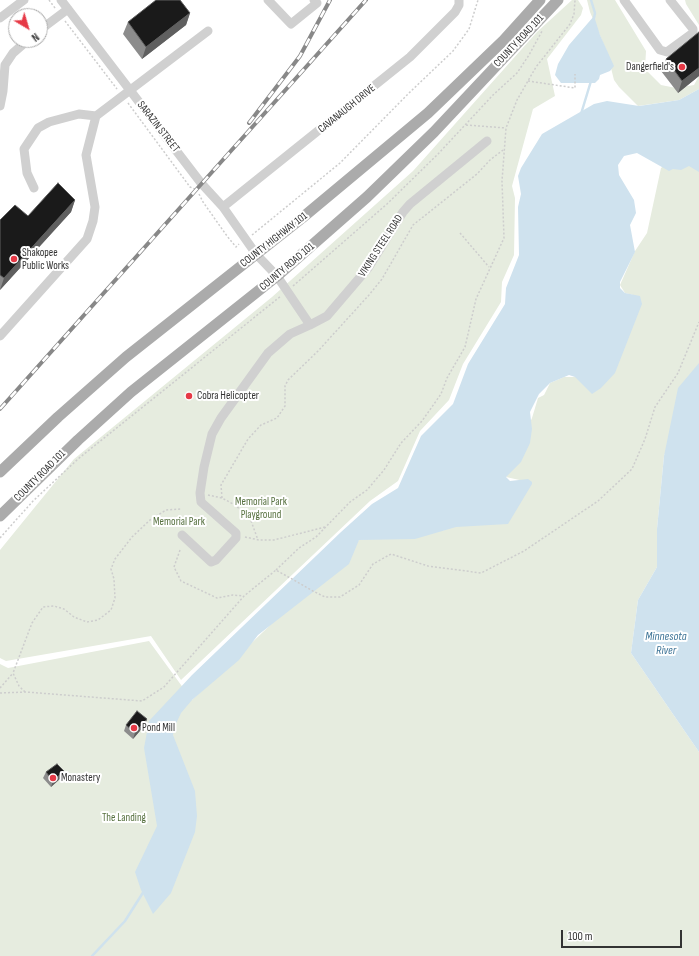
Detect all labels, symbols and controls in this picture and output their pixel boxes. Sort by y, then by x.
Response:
north arrow [8,8,48,48]
street label: COUNTY ROAD 101 [491,12,547,70]
text: N [29,30,41,44]
place label: Dangerfield's [626,60,674,74]
marker: Dangerfield's [677,62,687,72]
street label: CAVANAUGH DRIVE [316,82,378,136]
street label: SARAZIN STREET [134,99,182,155]
street label: COUNTY HIGHWAY 101 [238,210,310,270]
street label: VIKING STEEL ROAD [356,212,406,280]
street label: COUNTY ROAD 101 [257,240,317,294]
place label: Shakopee Public Works [22,246,69,272]
marker: Shakopee Public Works [9,254,19,264]
place label: Cobra Helicopter [197,389,259,403]
marker: Cobra Helicopter [184,391,194,401]
street label: COUNTY ROAD 101 [12,448,68,504]
park label: Memorial Park Playground [235,495,287,521]
park label: Memorial Park [153,515,205,529]
water label: Minnesota River [645,630,687,658]
place label: Pond Mill [142,721,175,735]
marker: Pond Mill [129,723,139,733]
place label: Monastery [61,771,100,785]
marker: Monastery [48,773,58,783]
park label: The Landing [102,811,146,825]
scale bar [563,922,684,948]
text: 100 m [568,929,593,944]

